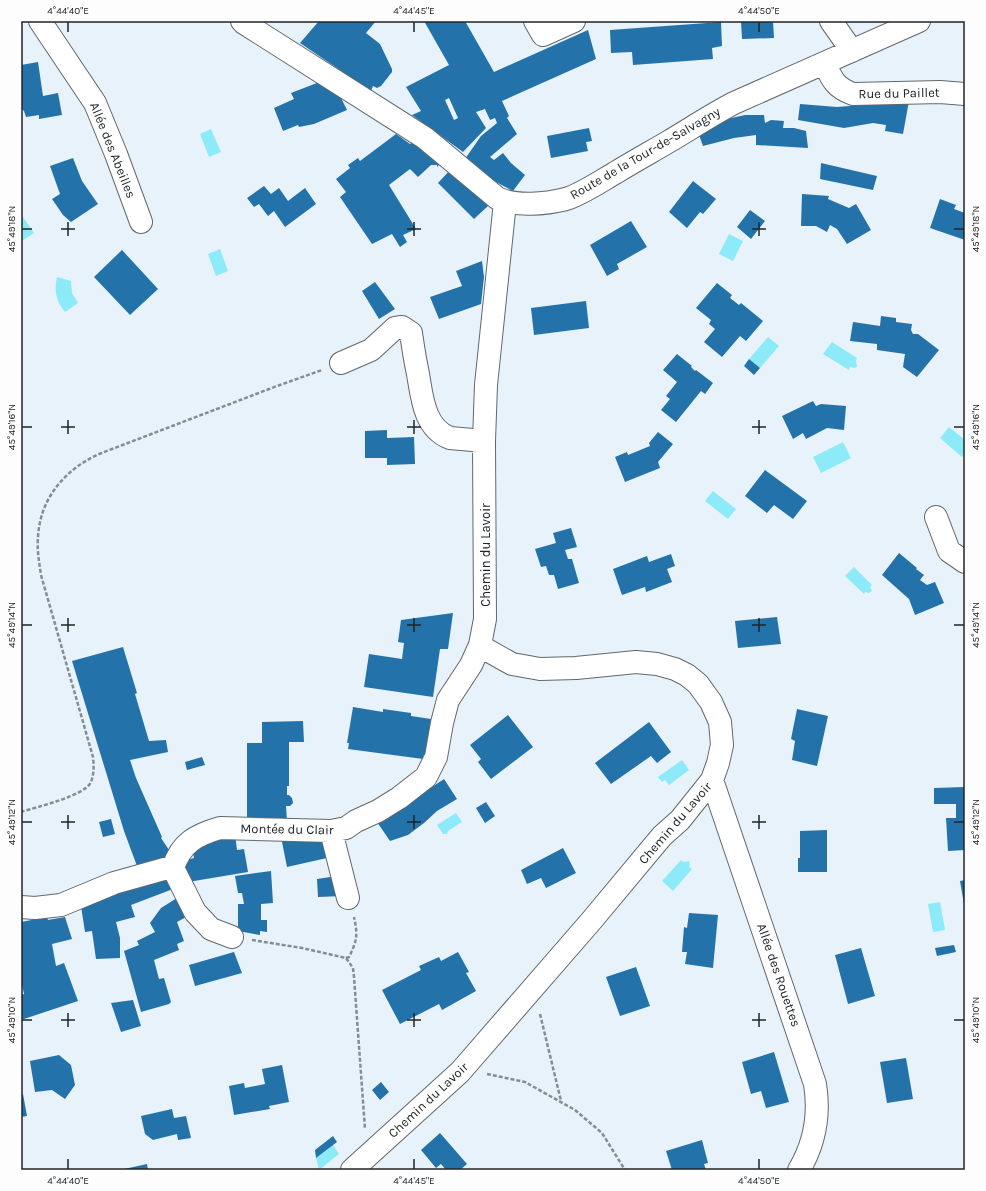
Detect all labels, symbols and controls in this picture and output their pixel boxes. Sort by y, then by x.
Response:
text: 4°44'40"E [47,5,89,17]
text: 4°44'45"E [393,5,435,17]
text: 4°44'50"E [738,5,780,17]
street label: Rue du Paillet [858,85,940,101]
street label: Allée des Abeilles [87,100,139,200]
street label: Route de la Tour-de-Salvagny [567,104,723,202]
text: 45°49'18"N [6,206,18,252]
text: 45°49'18"N [970,206,982,252]
text: 45°49'16"N [6,404,18,450]
text: 45°49'16"N [970,404,982,450]
street label: Chemin du Lavoir [478,503,493,607]
text: 45°49'14"N [6,602,18,648]
text: 45°49'14"N [970,602,982,648]
street label: Chemin du Lavoir [635,779,715,867]
text: 45°49'12"N [6,799,18,845]
text: 45°49'12"N [970,799,982,845]
street label: Montée du Clair [240,821,334,837]
street label: Allée des Rouettes [754,921,804,1029]
text: 45°49'10"N [6,997,18,1043]
text: 45°49'10"N [970,997,982,1043]
street label: Chemin du Lavoir [385,1059,471,1141]
text: 4°44'40"E [47,1175,89,1187]
text: 4°44'45"E [393,1175,435,1187]
text: 4°44'50"E [738,1175,780,1187]

